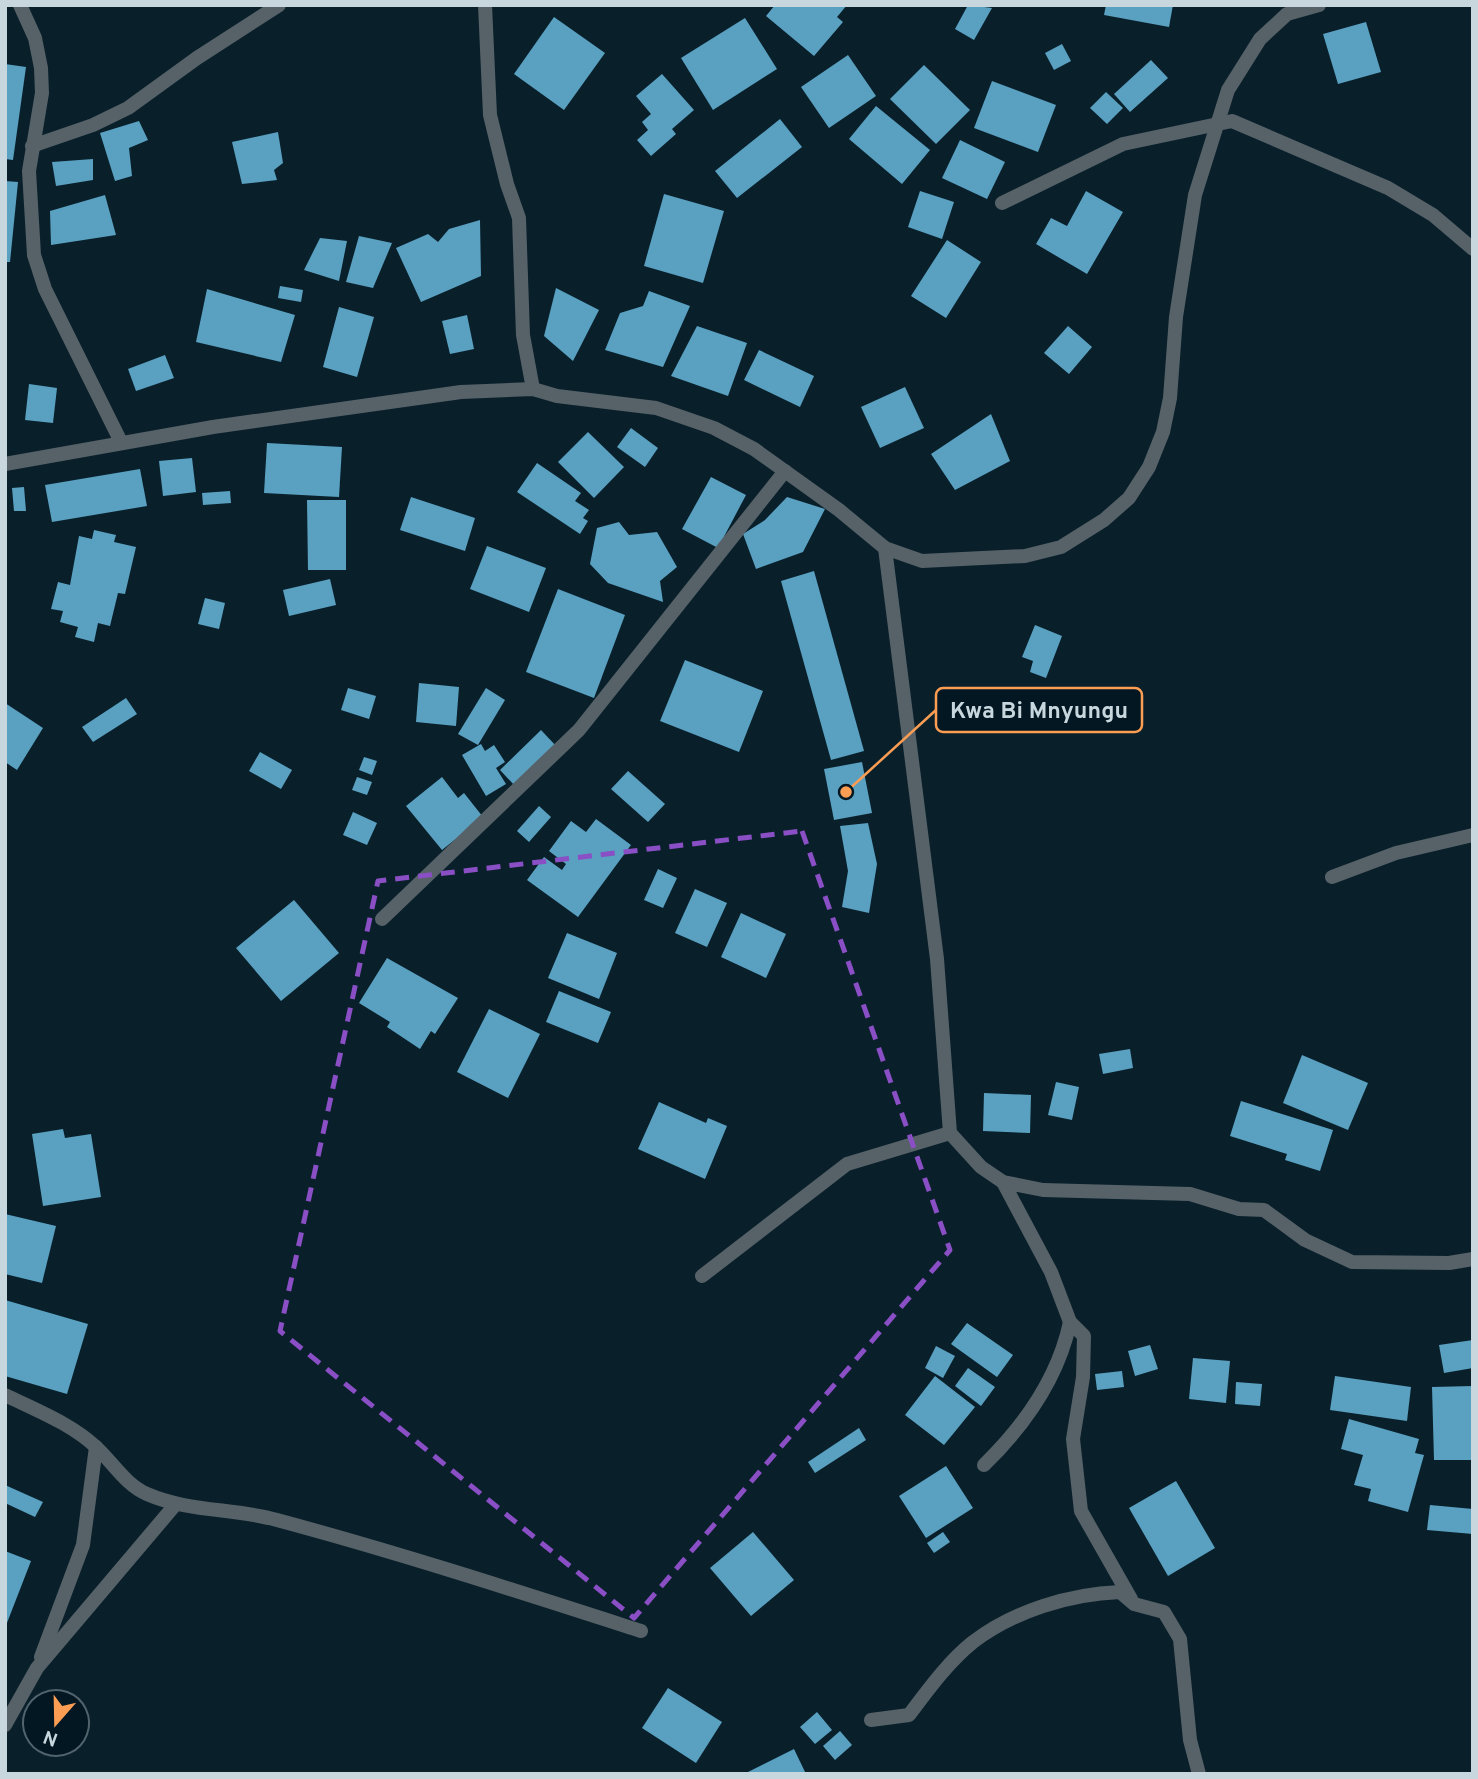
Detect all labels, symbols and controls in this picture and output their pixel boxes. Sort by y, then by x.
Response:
callout: Kwa Bi Mnyungu [936,688,1142,732]
text: Kwa Bi Mnyungu [950,698,1128,727]
north arrow [21,1688,91,1758]
text: N [40,1723,61,1751]

